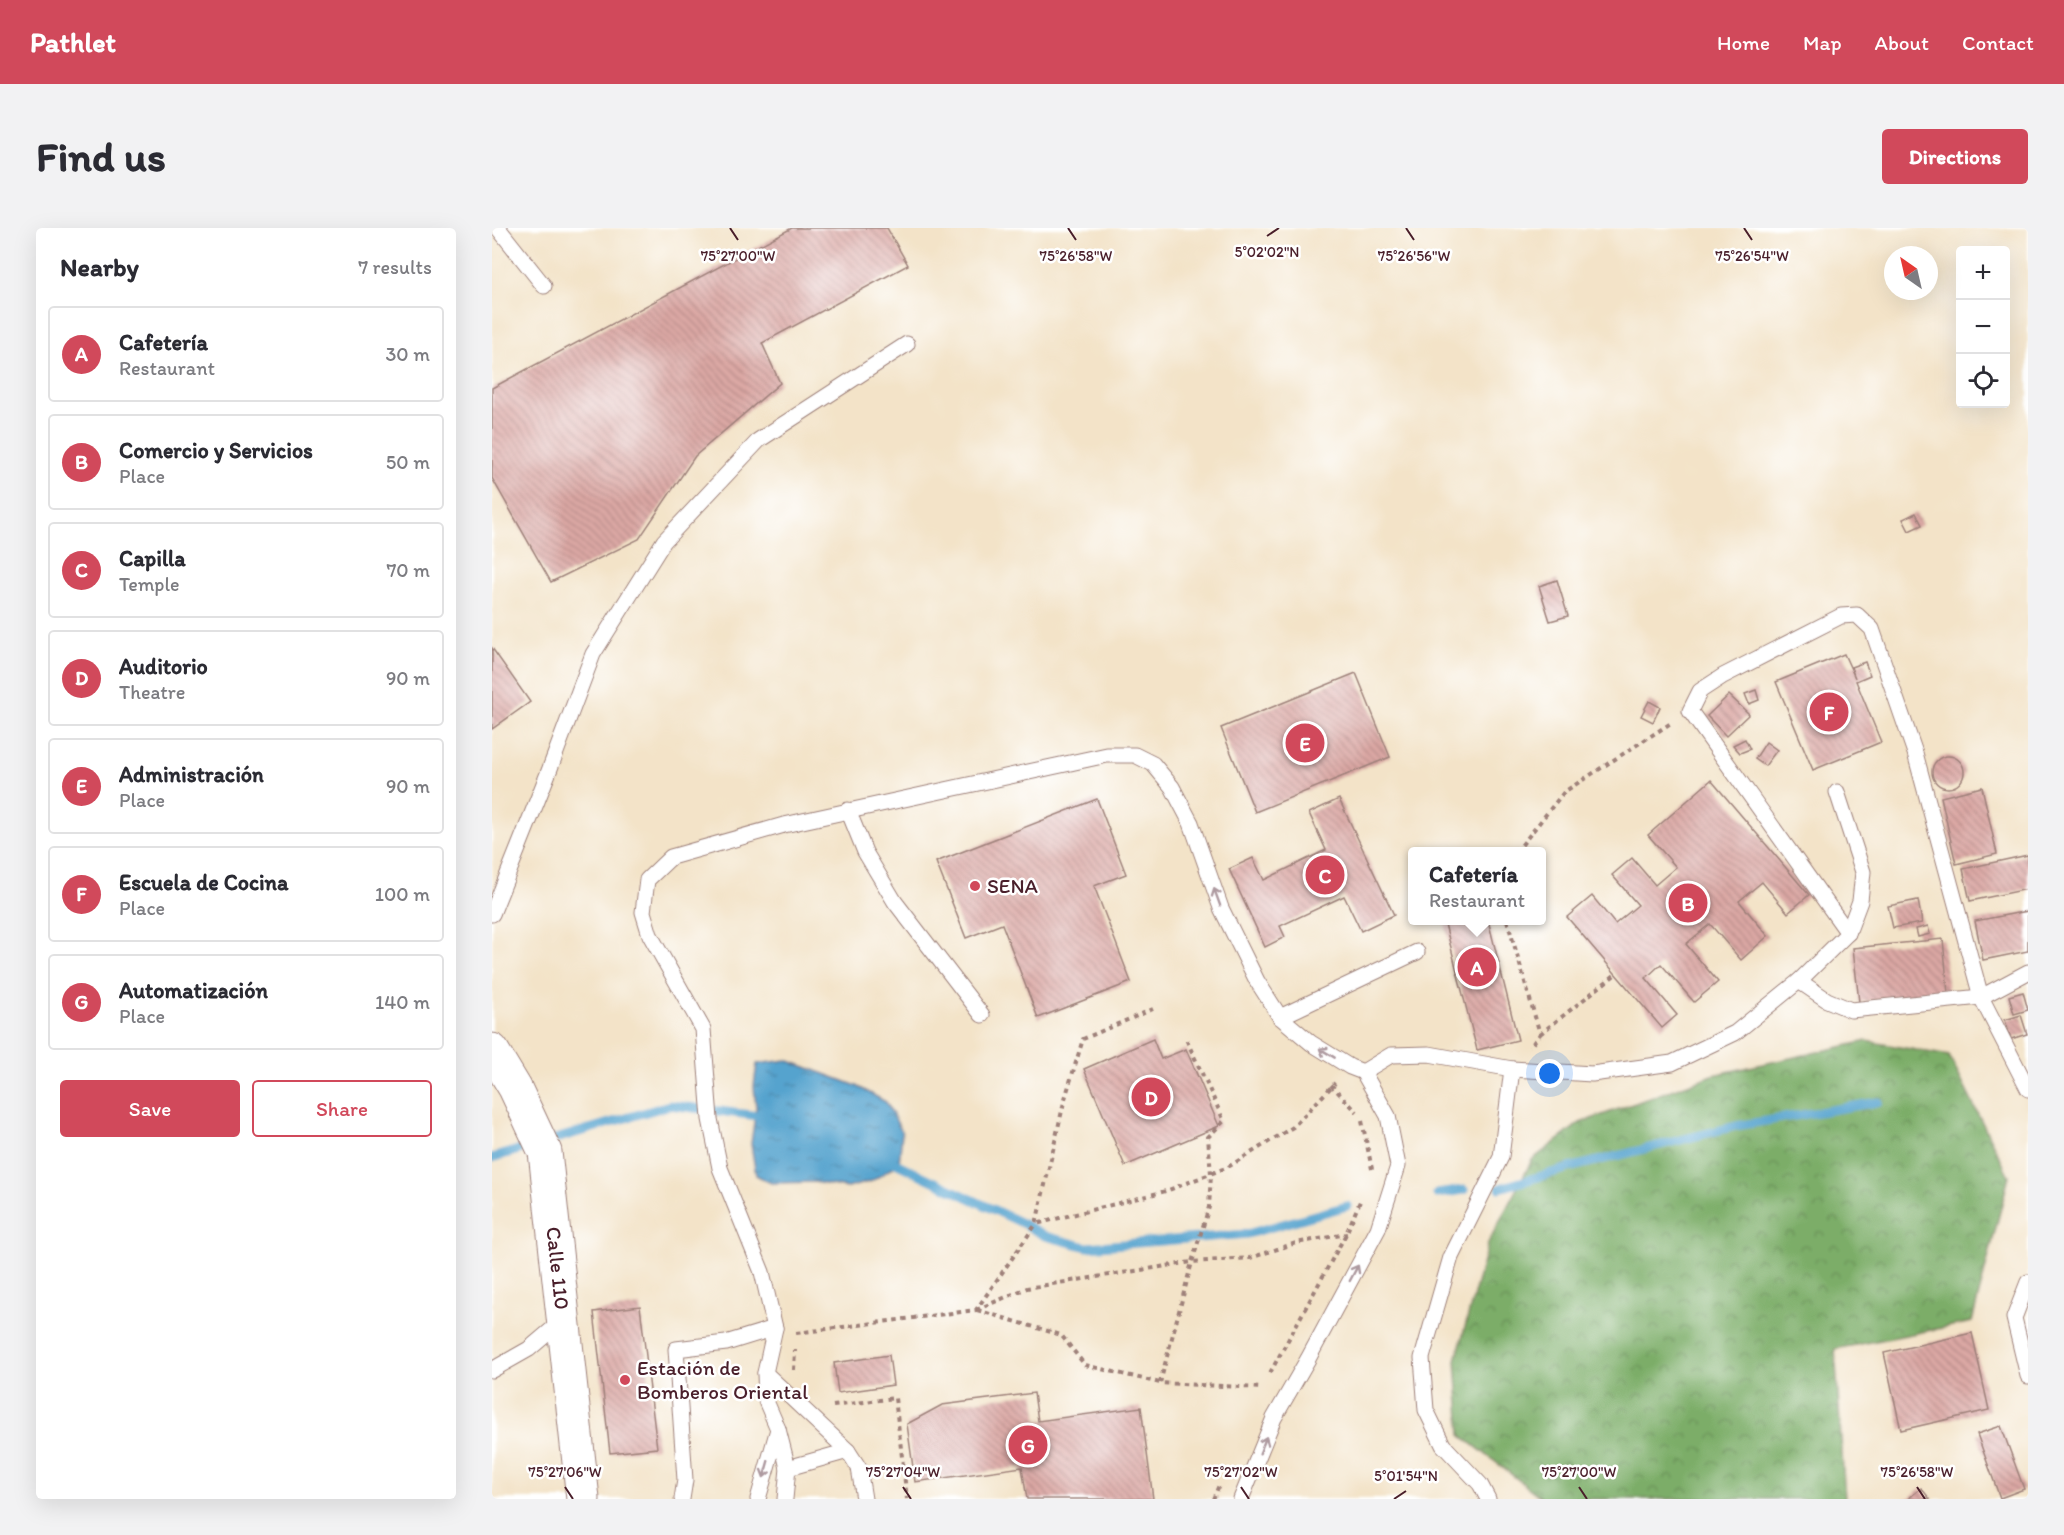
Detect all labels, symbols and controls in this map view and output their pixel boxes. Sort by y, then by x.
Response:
text: Pathlet [30,25,116,59]
text: Home [1717,30,1770,55]
text: Map [1803,30,1842,55]
text: About [1875,30,1929,55]
text: Contact [1962,30,2034,55]
button: Directions [1882,129,2028,184]
text: Find us [36,131,166,182]
text: 5°02'02"N [1235,243,1299,261]
north arrow [1884,246,1938,300]
map controls [1956,246,2010,408]
button: + [1956,246,2010,300]
text: 75°27'00"W [701,247,775,265]
text: 75°26'58"W [1040,247,1113,265]
text: 75°26'56"W [1378,247,1450,265]
text: 75°26'54"W [1715,247,1789,265]
text: Nearby [60,251,139,283]
text: 7 results [358,255,432,279]
button: − [1956,300,2010,354]
text: Cafetería [119,329,208,356]
text: A [75,342,88,366]
text: 30 m [385,342,430,366]
button: locate [1956,354,2010,408]
text: Restaurant [119,356,215,380]
text: Comercio y Servicios [119,437,313,464]
text: B [75,450,88,474]
text: 50 m [386,450,430,474]
text: Place [119,464,165,488]
text: Capilla [119,545,186,572]
text: C [75,558,88,582]
text: 70 m [386,558,430,582]
text: Temple [119,572,180,596]
text: Auditorio [119,653,208,680]
text: D [75,666,88,690]
text: 90 m [386,666,430,690]
text: Theatre [119,680,185,704]
pin: F [1810,690,1848,734]
pin: E [1286,720,1324,766]
text: Administración [119,761,264,788]
text: E [76,774,87,798]
text: 90 m [386,774,430,798]
text: Place [119,788,165,812]
popup [1408,847,1546,925]
pin: C [1306,852,1344,898]
text: Cafetería [1429,861,1518,888]
text: Escuela de Cocina [119,869,289,896]
place label: SENA [987,873,1039,898]
marker: SENA [968,879,982,893]
pin: B [1668,880,1708,926]
text: F [76,882,87,906]
text: 100 m [375,882,430,906]
one-way arrow [1211,888,1222,907]
text: Restaurant [1429,888,1525,912]
text: Place [119,896,165,920]
pin: A [1458,944,1496,990]
text: Automatización [119,977,268,1004]
text: G [75,990,88,1014]
text: 140 m [375,990,430,1014]
text: Place [119,1004,165,1028]
one-way arrow [1319,1047,1336,1059]
your location [1535,1059,1564,1088]
pin: D [1132,1074,1170,1120]
button: Save [60,1080,240,1137]
button: Share [252,1080,432,1137]
street label: Calle 110 [541,1225,575,1311]
one-way arrow [1349,1264,1360,1282]
place label: Estación de Bomberos Oriental [637,1355,808,1404]
marker: Estación de Bomberos Oriental [618,1373,632,1387]
pin: G [1008,1422,1048,1468]
one-way arrow [1258,1436,1269,1454]
one-way arrow [760,1459,771,1478]
text: 75°27'06"W [528,1463,602,1481]
text: 75°27'04"W [866,1463,940,1481]
text: 75°27'02"W [1204,1463,1278,1481]
text: 75°27'00"W [1542,1463,1616,1481]
text: 75°26'58"W [1881,1463,1954,1481]
text: 5°01'54"N [1374,1467,1438,1485]

